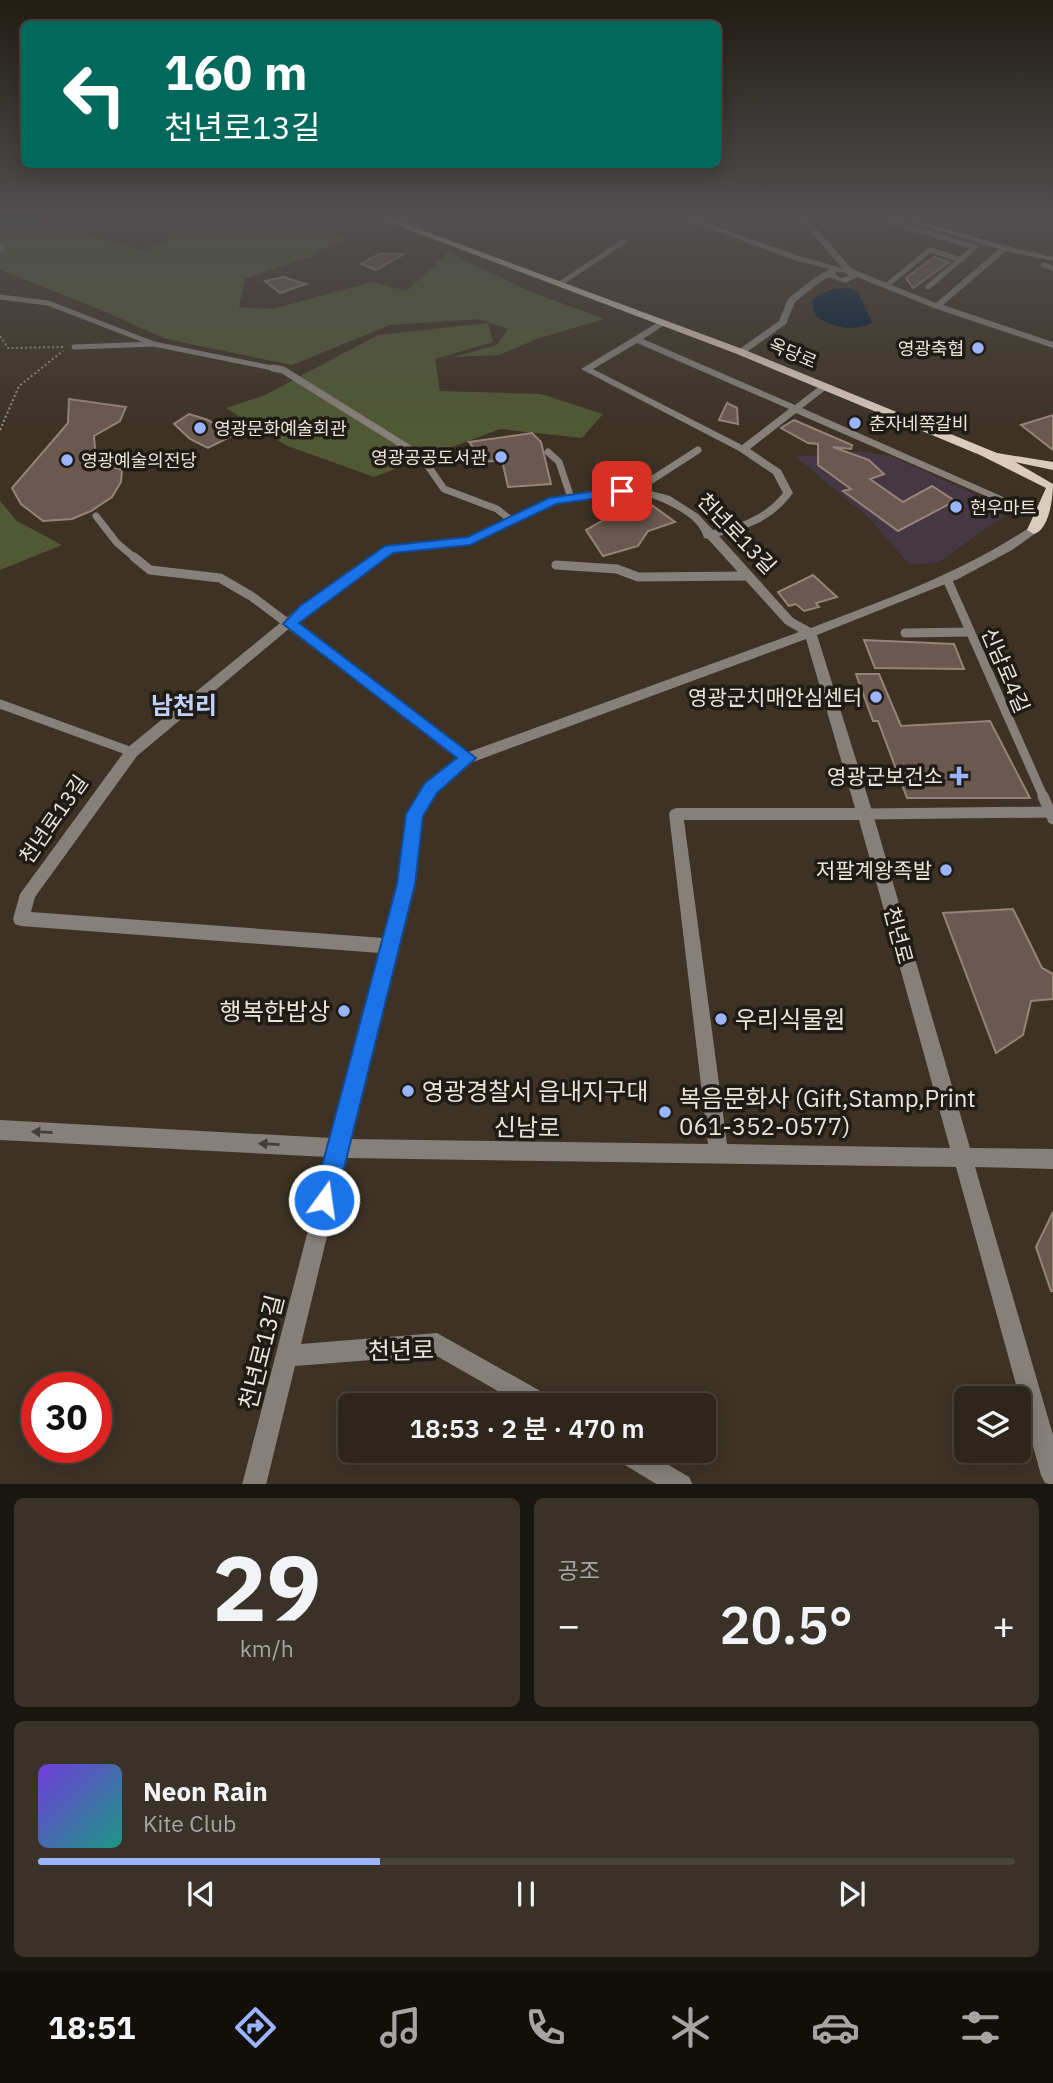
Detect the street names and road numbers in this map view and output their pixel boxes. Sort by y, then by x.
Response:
street label: 옥당로 [766,333,820,373]
street label: 천년로13길 [691,486,783,580]
street label: 신남로4길 [976,623,1036,717]
street label: 천년로13길 [12,769,94,869]
street label: 천년로 [878,903,920,967]
street label: 신남로 [494,1110,560,1144]
street label: 천년로13길 [231,1291,291,1413]
street label: 천년로 [368,1333,434,1367]

